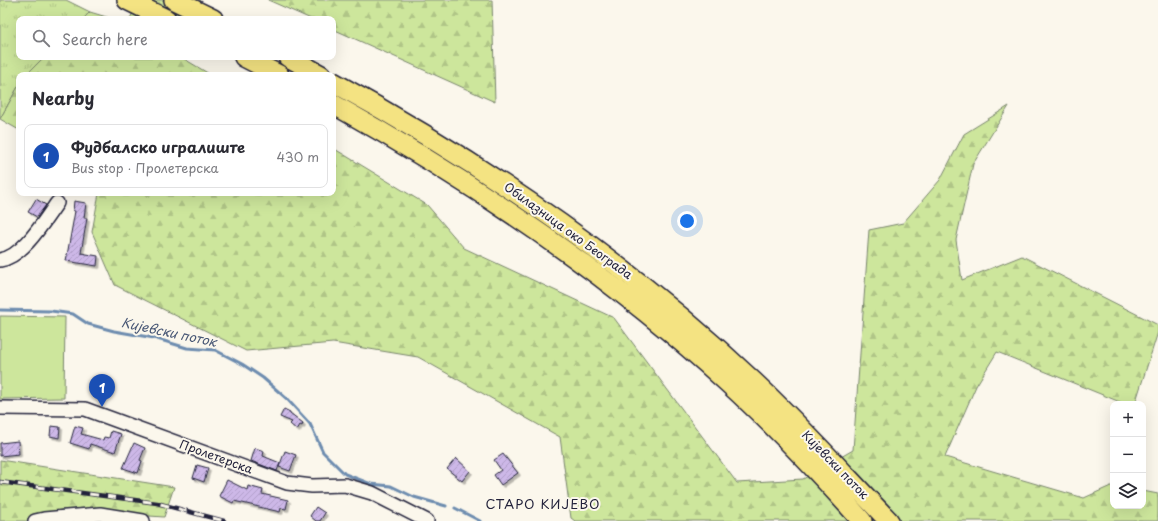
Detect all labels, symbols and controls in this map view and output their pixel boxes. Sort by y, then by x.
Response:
search box [16,16,336,60]
icon: search [30,27,52,49]
text: Search here [62,27,148,50]
text: Nearby [32,85,94,111]
text: Фудбалско игралиште [71,135,245,158]
text: 1 [43,147,49,166]
text: 430 m [277,147,319,166]
text: Bus stop · Пролетерска [71,158,219,177]
street label: Обилазница око Београда [501,177,637,283]
your location [677,211,697,231]
water label: Кијевски поток [120,312,220,351]
pin: 1 [89,374,115,407]
map controls [1110,401,1146,509]
button: + [1110,401,1146,437]
street label: Кијевски поток [798,426,874,503]
street label: Пролетерска [177,434,256,478]
button: − [1110,437,1146,473]
button: layers [1110,473,1146,509]
district label: СТАРО КИЈЕВО [485,494,601,513]

